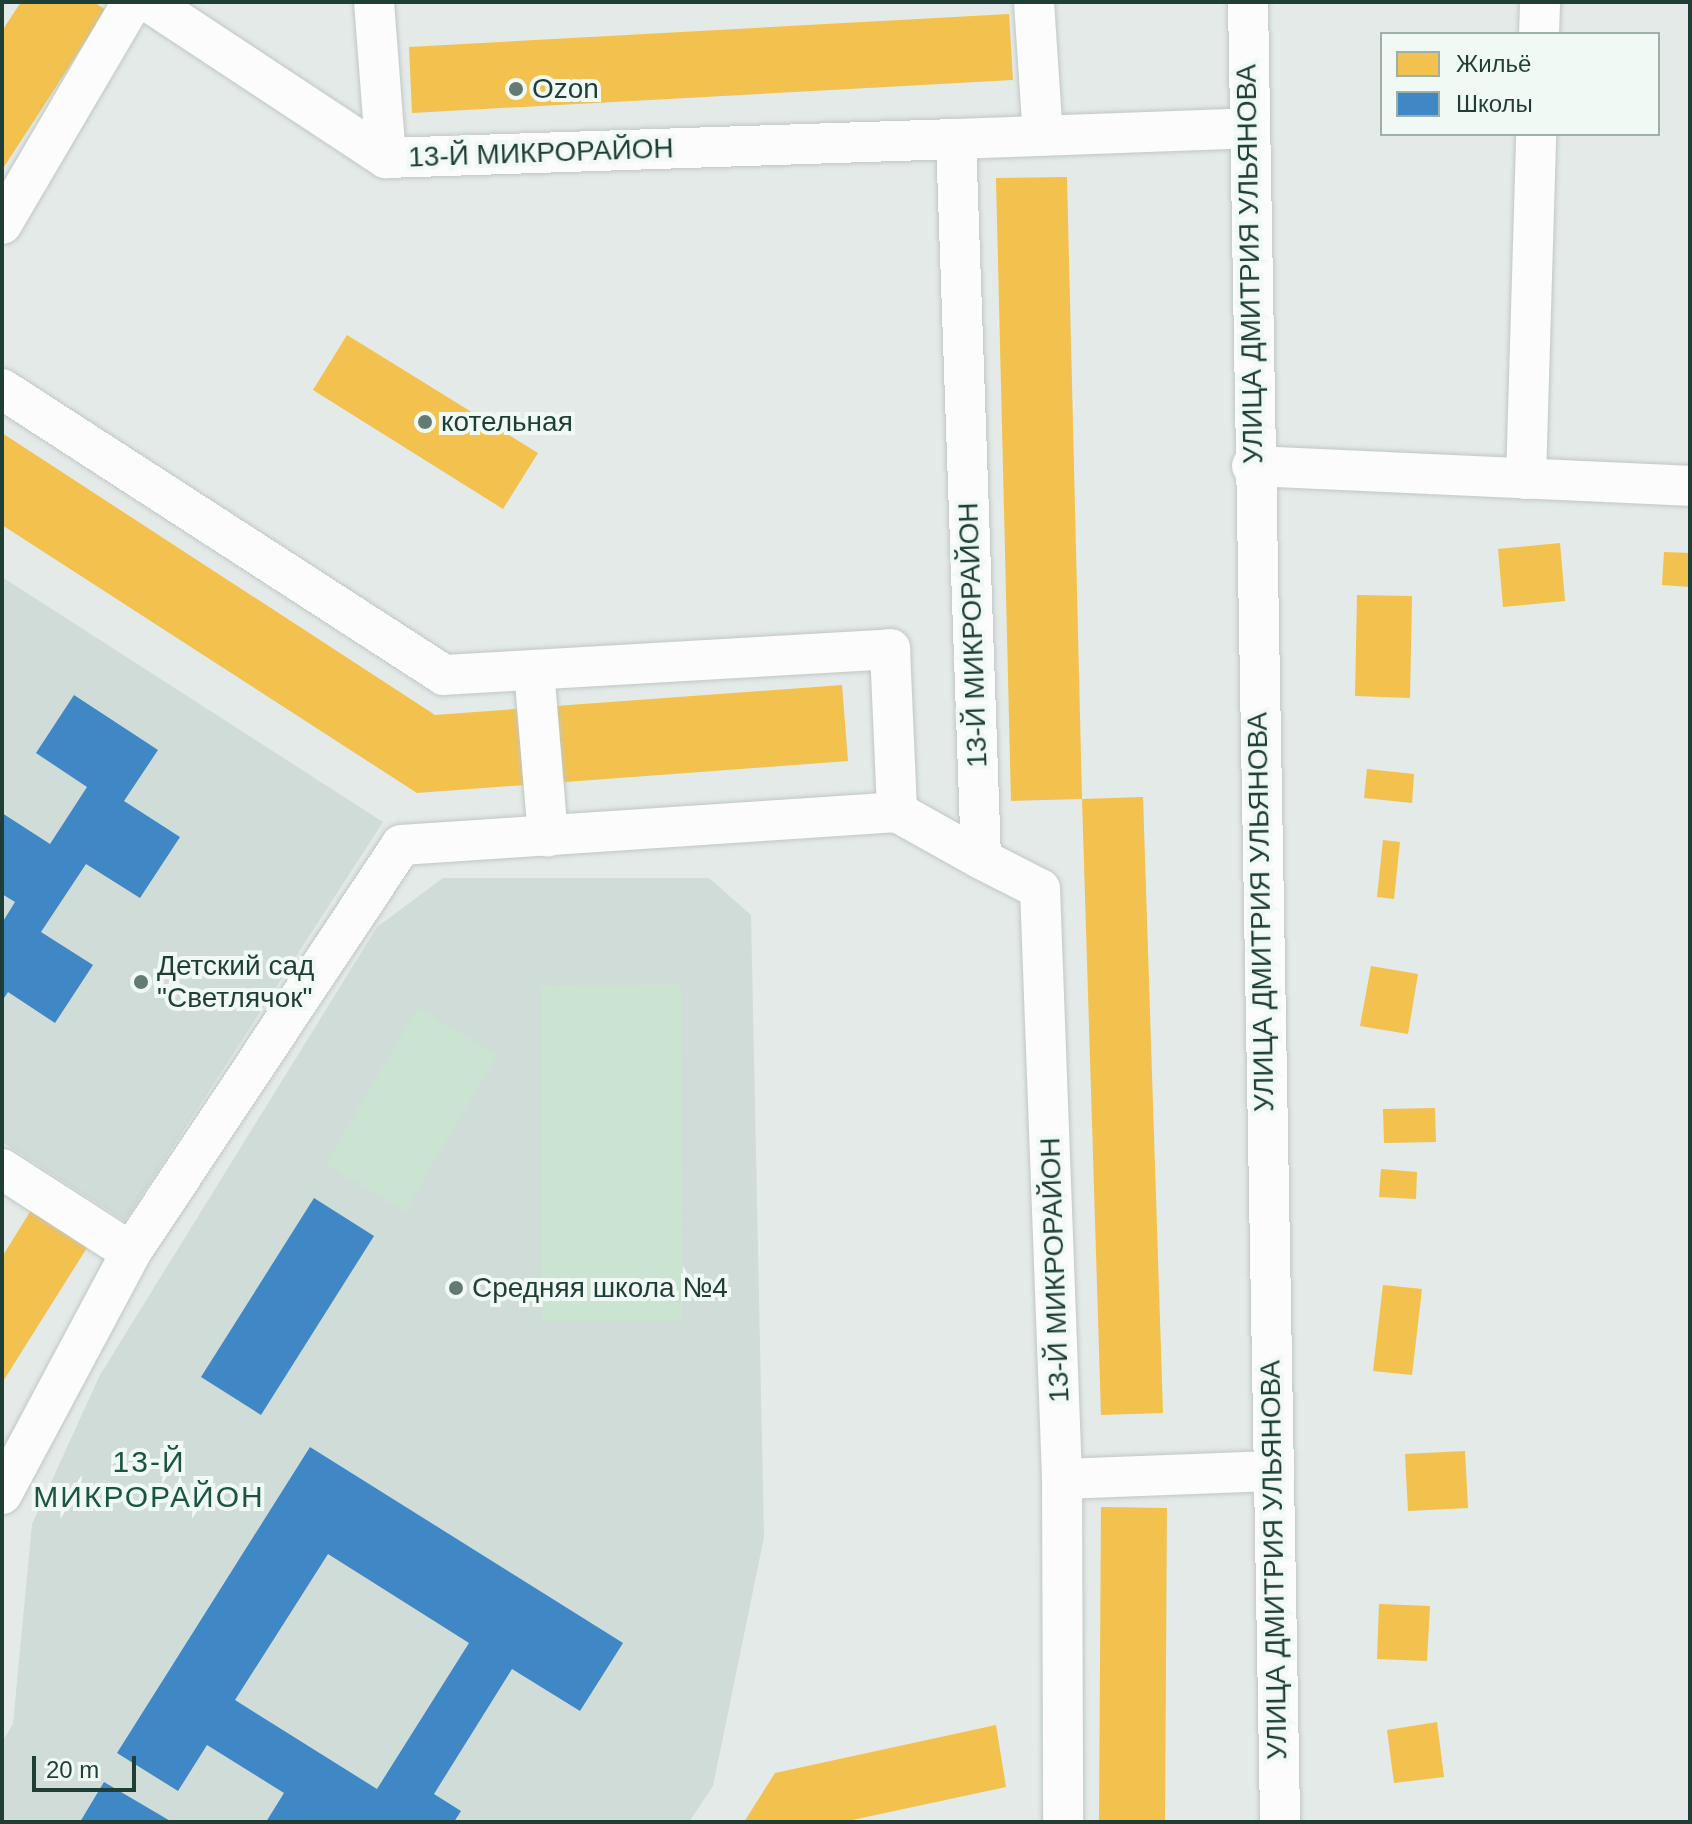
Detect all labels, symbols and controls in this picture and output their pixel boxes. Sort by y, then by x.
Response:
legend [1380,32,1660,136]
text: Жильё [1456,50,1531,77]
street label: УЛИЦА ДМИТРИЯ УЛЬЯНОВА [1230,64,1270,464]
place label: Ozon [532,72,599,106]
marker: Ozon [507,80,525,98]
text: Школы [1456,90,1533,117]
street label: 13-Й МИКРОРАЙОН [408,132,674,174]
place label: котельная [441,405,573,439]
marker: котельная [416,413,434,431]
street label: 13-Й МИКРОРАЙОН [952,502,994,768]
street label: УЛИЦА ДМИТРИЯ УЛЬЯНОВА [1241,712,1281,1112]
place label: Детский сад "Светлячок" [157,949,314,1015]
marker: Детский сад "Светлячок" [132,973,150,991]
street label: 13-Й МИКРОРАЙОН [1034,1137,1076,1403]
place label: Средняя школа №4 [472,1271,728,1305]
marker: Средняя школа №4 [447,1279,465,1297]
street label: УЛИЦА ДМИТРИЯ УЛЬЯНОВА [1254,1360,1294,1760]
district label: 13-Й МИКРОРАЙОН [33,1444,265,1514]
scale bar [36,1740,140,1790]
text: 20 m [46,1756,99,1783]

